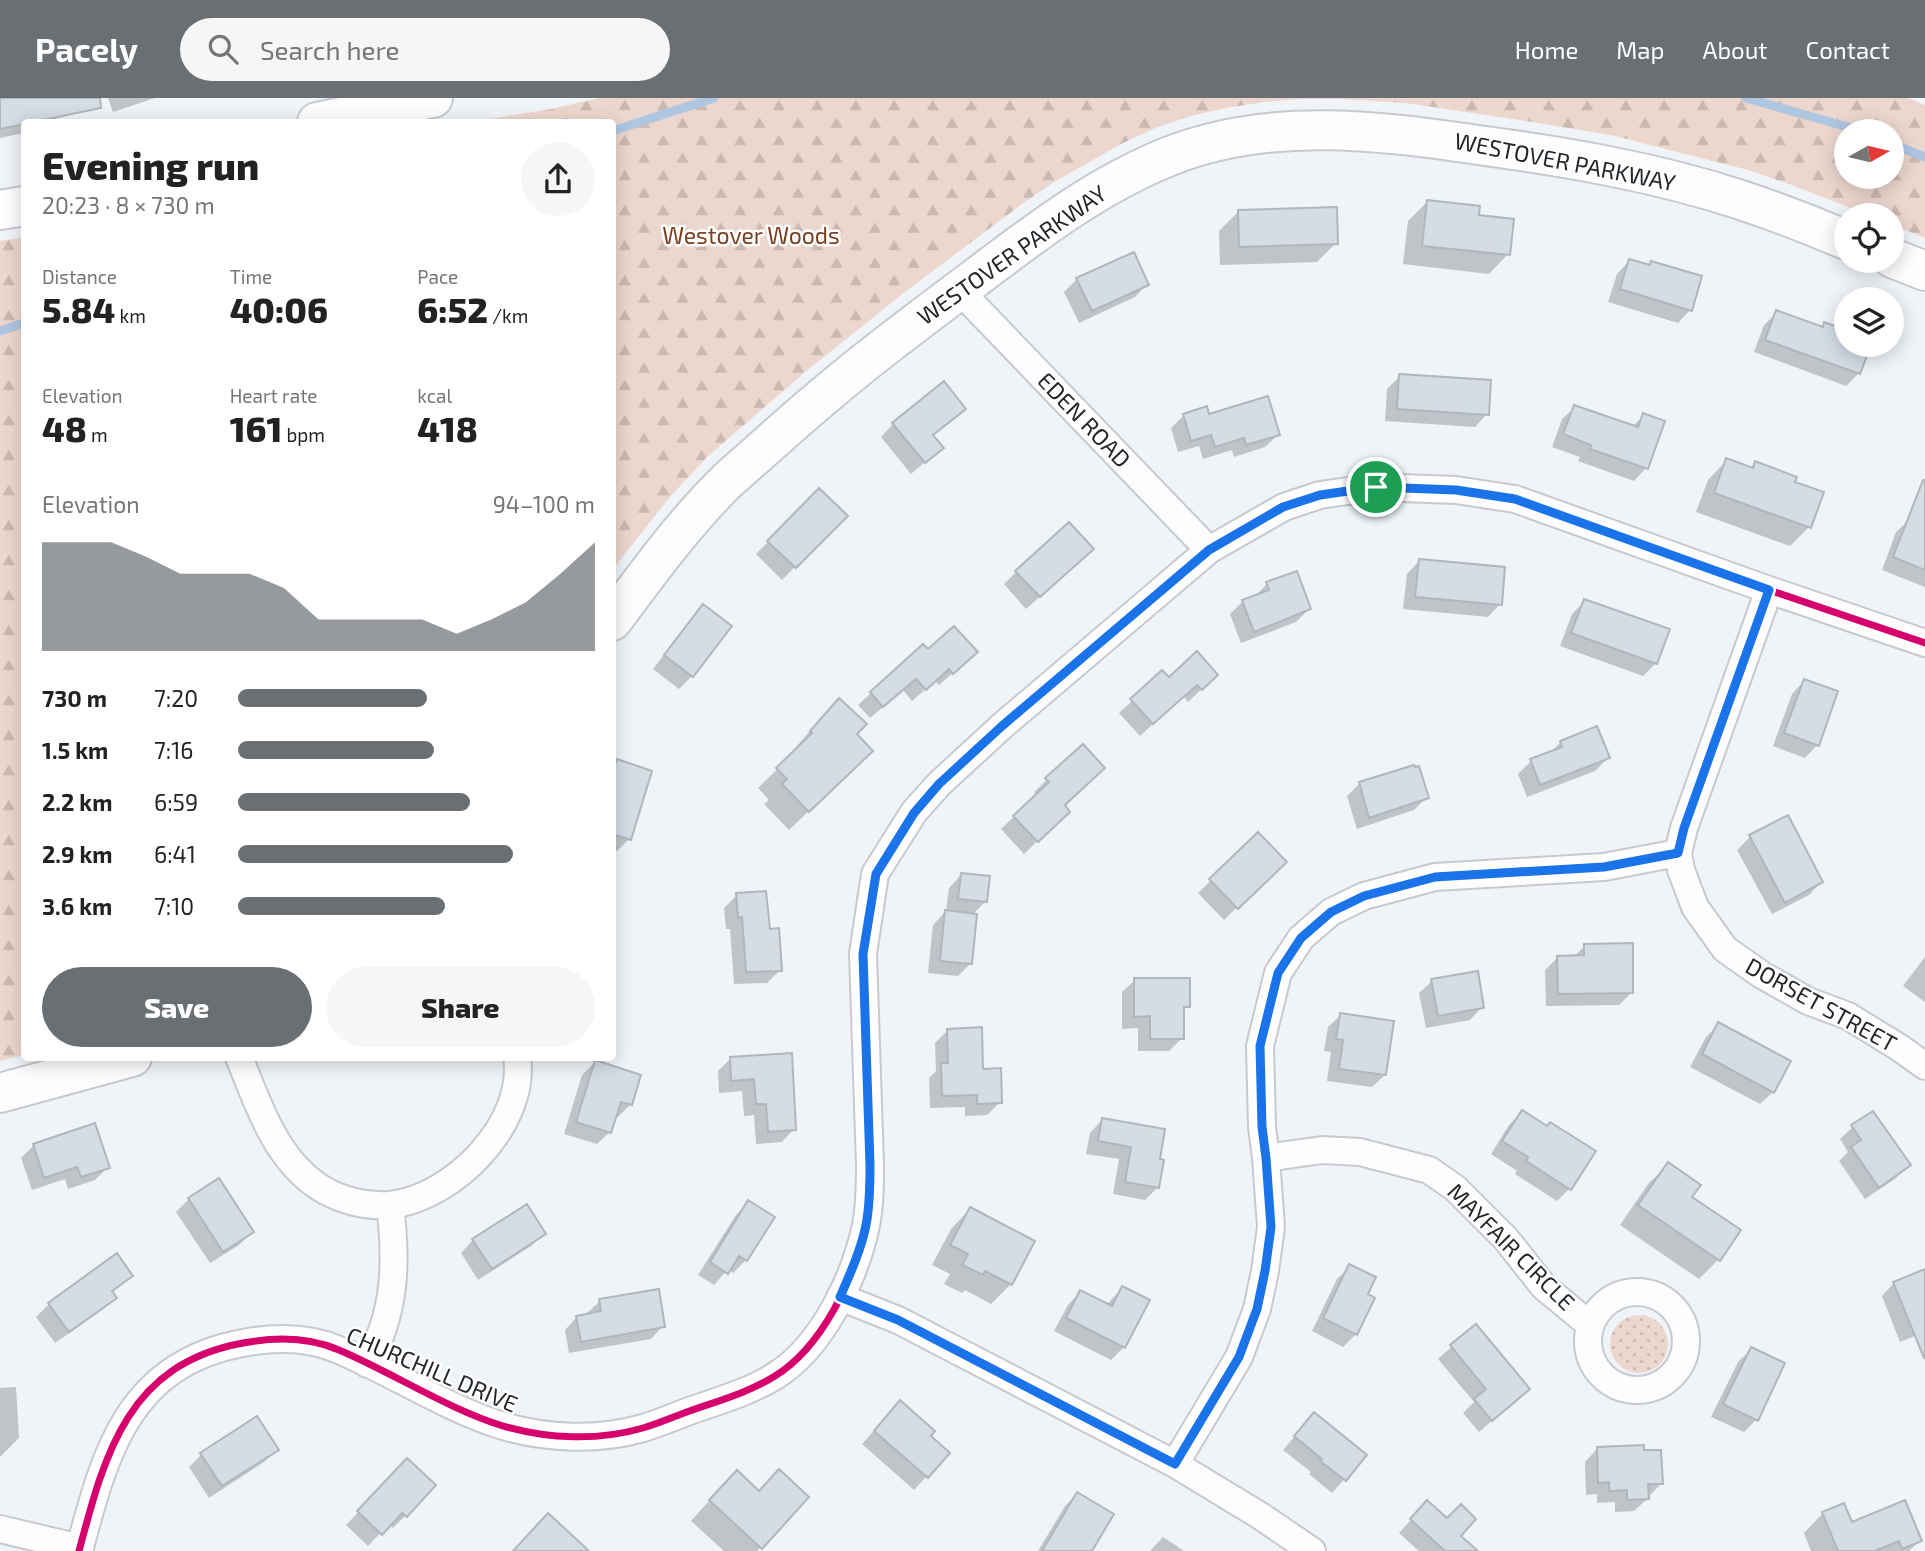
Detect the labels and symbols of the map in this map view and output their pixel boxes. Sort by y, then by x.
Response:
north arrow [1834,119,1904,189]
street label: WESTOVER PARKWAY [1452,126,1678,196]
street label: WESTOVER PARKWAY [911,178,1111,330]
park label: Westover Woods [662,221,840,249]
street label: EDEN ROAD [1032,366,1137,473]
pin [1346,457,1406,517]
street label: DORSET STREET [1741,951,1902,1057]
street label: MAYFAIR CIRCLE [1442,1177,1581,1316]
street label: CHURCHILL DRIVE [343,1320,522,1418]

